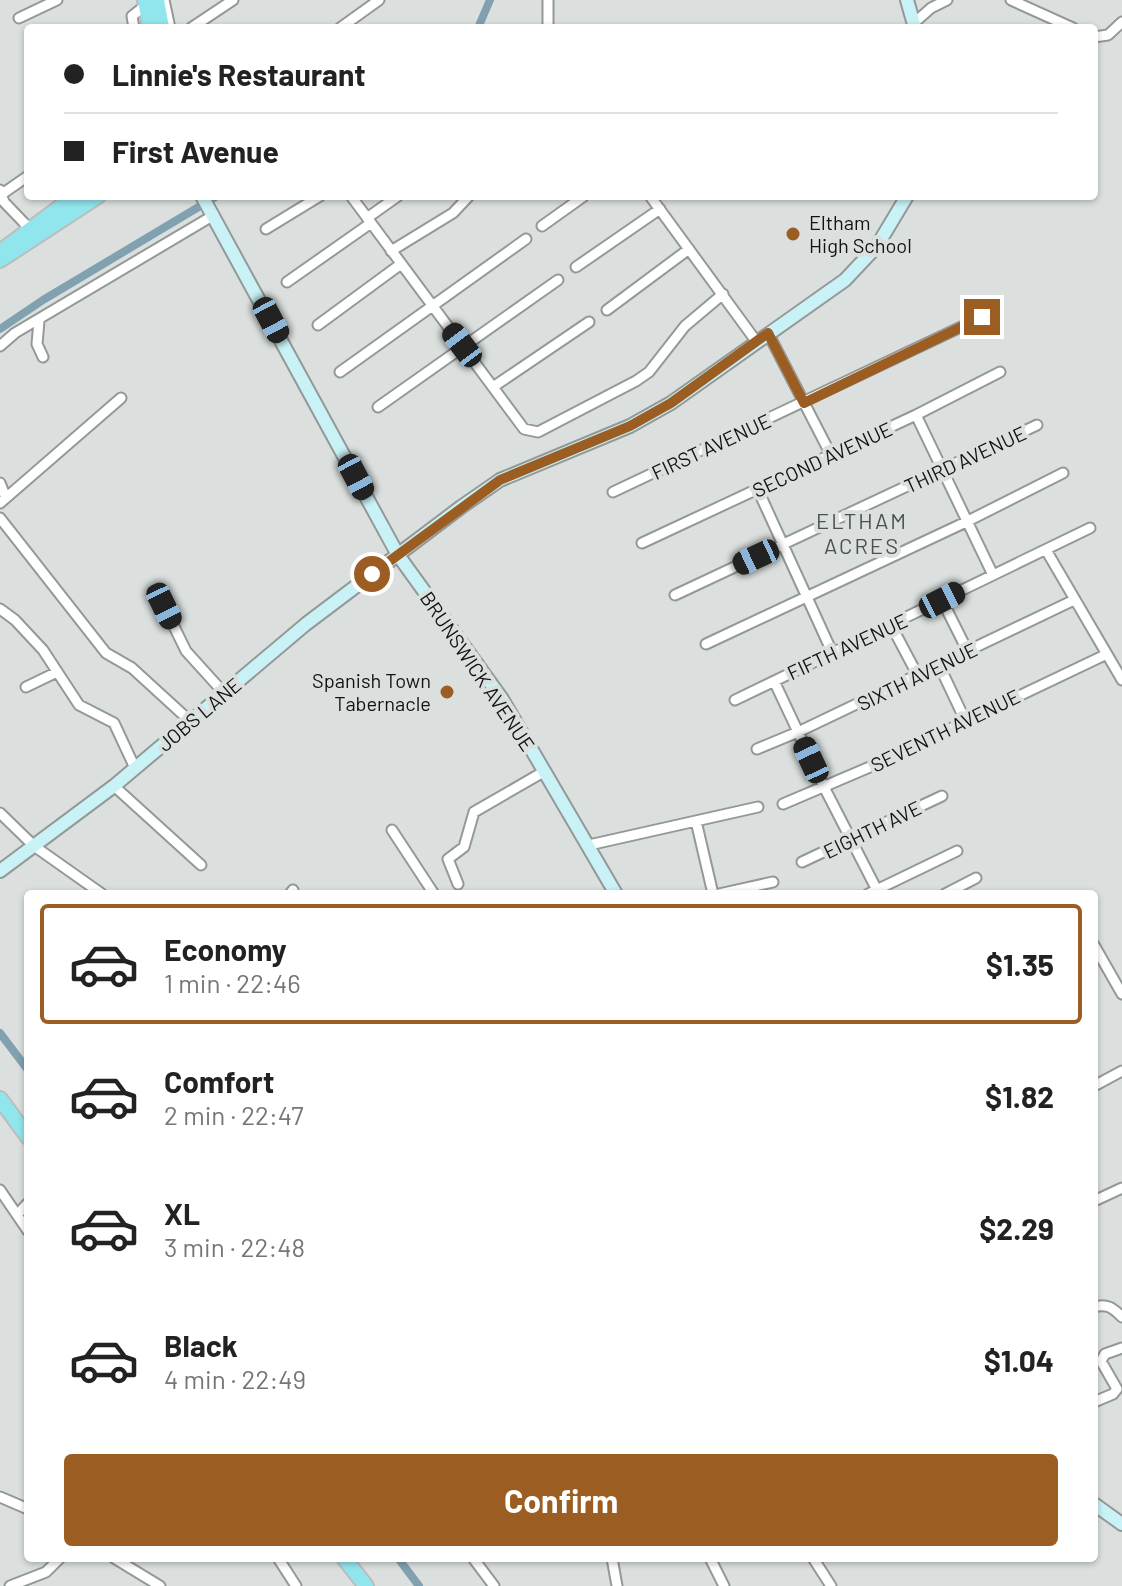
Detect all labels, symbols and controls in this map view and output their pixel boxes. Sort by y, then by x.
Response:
text: Linnie's Restaurant [112,56,366,92]
text: First Avenue [112,133,279,169]
place label: Eltham High School [809,210,912,257]
marker: Eltham High School [784,225,802,243]
car [249,293,293,347]
route end [964,299,1000,335]
car [438,319,486,371]
street label: FIRST AVENUE [648,408,774,484]
street label: SECOND AVENUE [748,416,896,502]
street label: THIRD AVENUE [900,420,1030,498]
car [334,450,378,504]
district label: ELTHAM ACRES [816,507,908,558]
car [729,536,783,578]
route start [354,556,390,592]
car [915,578,969,622]
car [143,579,185,633]
street label: BRUNSWICK AVENUE [416,587,540,755]
street label: FIFTH AVENUE [783,608,911,684]
street label: SIXTH AVENUE [853,637,981,715]
place label: Spanish Town Tabernacle [312,668,431,715]
street label: JOBS LANE [152,672,246,756]
marker: Spanish Town Tabernacle [438,683,456,701]
street label: SEVENTH AVENUE [866,683,1024,777]
car [790,733,832,787]
street label: EIGHTH AVE [819,795,925,863]
icon: car [68,928,140,1000]
text: Economy [164,931,287,967]
text: $1.35 [986,946,1054,982]
text: 1 min · 22:46 [164,967,301,998]
icon: car [68,1060,140,1132]
text: Comfort [164,1063,274,1099]
text: $1.82 [985,1078,1054,1114]
text: 2 min · 22:47 [164,1099,304,1130]
icon: car [68,1192,140,1264]
text: XL [164,1195,200,1231]
text: $2.29 [979,1210,1054,1246]
text: 3 min · 22:48 [164,1231,305,1262]
icon: car [68,1324,140,1396]
text: Black [164,1327,238,1363]
text: $1.04 [984,1342,1054,1378]
text: 4 min · 22:49 [164,1363,306,1394]
button: Confirm [64,1454,1058,1546]

